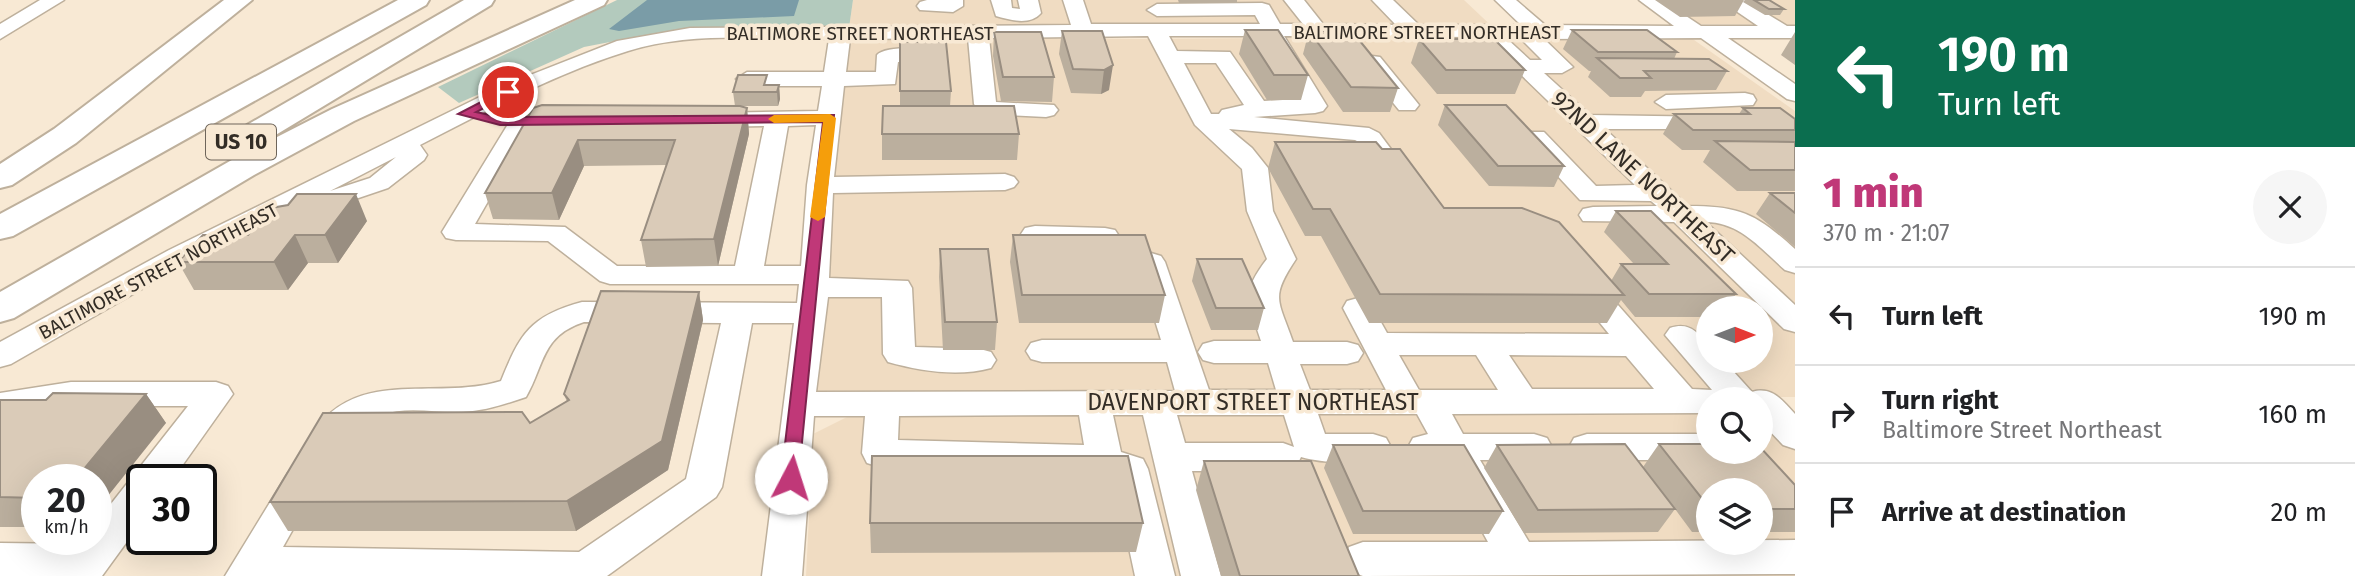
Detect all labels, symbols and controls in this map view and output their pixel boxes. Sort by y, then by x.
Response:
street label: BALTIMORE STREET NORTHEAST [1293,21,1561,44]
street label: BALTIMORE STREET NORTHEAST [726,22,994,45]
text: 190 m [1938,25,2070,84]
icon: left [1823,28,1914,119]
pin [478,62,538,122]
icon: arrive [489,73,527,111]
street label: 92ND LANE NORTHEAST [1546,85,1741,269]
text: Turn left [1938,85,2060,123]
road number: US 10 [206,124,276,160]
text: 1 min [1823,168,1924,218]
button: close [2253,170,2327,244]
street label: BALTIMORE STREET NORTHEAST [35,198,282,344]
text: 370 m · 21:07 [1823,219,1950,247]
north arrow [1696,296,1773,373]
map controls [1696,296,1773,555]
icon: left [1823,297,1861,335]
text: Turn left [1882,301,1983,332]
text: 190 m [2258,301,2327,332]
text: Turn right [1882,385,1999,416]
button: search [1696,387,1773,464]
street label: DAVENPORT STREET NORTHEAST [1087,388,1419,416]
icon: right [1823,395,1861,433]
text: 160 m [2258,399,2327,430]
text: Baltimore Street Northeast [1882,416,2162,444]
position arrow [754,441,828,515]
speed limit sign: 30 [126,464,217,555]
button: layers [1696,478,1773,555]
text: 20 [47,479,86,521]
icon: arrive [1823,493,1861,531]
text: Arrive at destination [1882,497,2126,528]
text: 20 m [2270,497,2327,528]
text: km/h [44,516,89,538]

